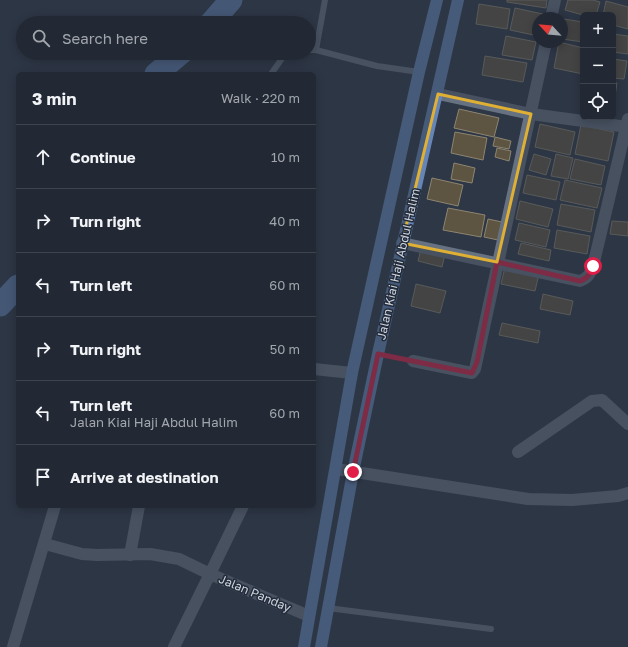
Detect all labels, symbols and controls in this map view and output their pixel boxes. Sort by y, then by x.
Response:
north arrow [532,12,568,48]
map controls [580,12,616,120]
button: + [580,12,616,48]
search box [16,16,316,60]
icon: search [30,27,52,49]
text: Search here [62,29,148,47]
button: − [580,48,616,84]
button: locate [580,84,616,120]
text: 3 min [32,88,76,109]
text: Walk · 220 m [221,90,300,106]
icon: ahead [32,146,54,168]
text: Continue [70,148,136,166]
text: 10 m [271,149,300,165]
street label: Jalan Kiai Haji Abdul Halim [373,187,423,341]
icon: right [32,210,54,232]
text: Turn right [70,212,141,230]
text: 40 m [269,213,300,229]
route start [584,257,602,275]
icon: left [32,274,54,296]
text: Turn left [70,276,132,294]
text: 60 m [269,277,300,293]
icon: right [32,338,54,360]
text: Turn right [70,340,141,358]
text: 50 m [270,341,300,357]
text: Turn left [70,396,132,414]
icon: left [32,402,54,424]
text: 60 m [269,405,300,421]
text: Jalan Kiai Haji Abdul Halim [70,414,238,430]
route end [344,463,362,481]
icon: arrive [32,466,54,488]
text: Arrive at destination [70,468,219,486]
street label: Jalan Panday [217,571,294,615]

